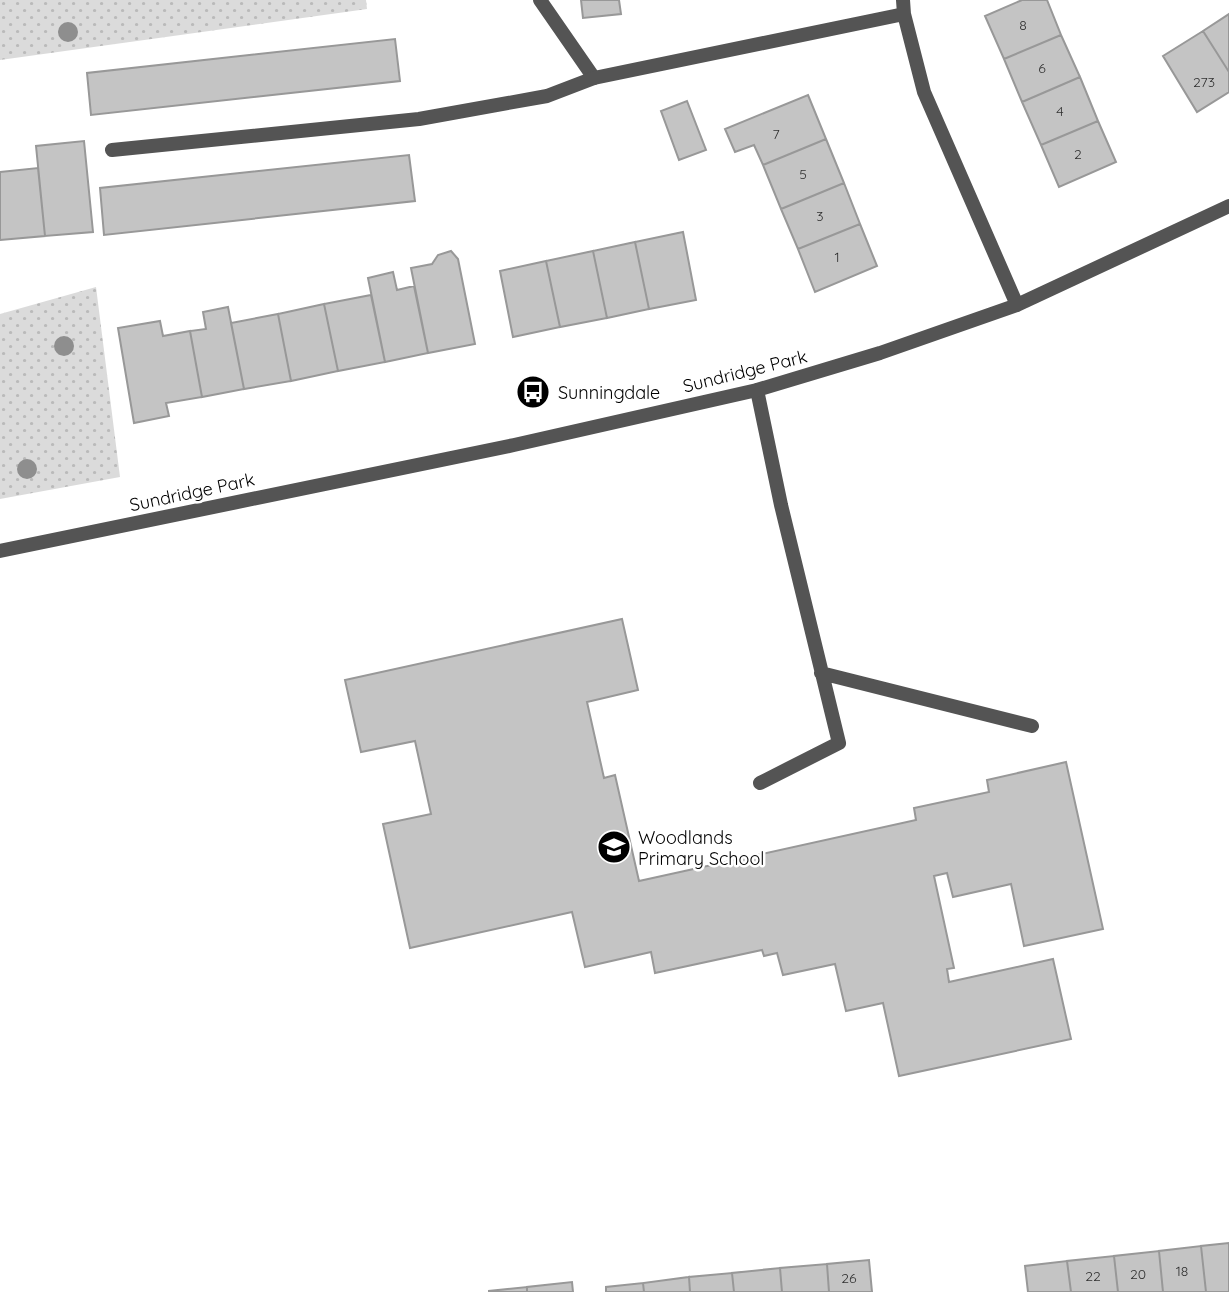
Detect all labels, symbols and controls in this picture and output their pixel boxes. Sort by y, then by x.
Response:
house number: 8 [1019,16,1027,34]
house number: 6 [1038,59,1046,77]
house number: 273 [1193,73,1215,91]
house number: 4 [1056,102,1064,120]
house number: 7 [772,125,780,143]
house number: 2 [1074,145,1082,163]
house number: 5 [799,165,807,183]
house number: 3 [816,207,824,225]
house number: 1 [834,248,840,266]
street label: Sundridge Park [680,344,810,398]
bus stop icon: Sunningdale [514,373,552,411]
place label: Sunningdale [558,381,660,404]
street label: Sundridge Park [127,468,257,516]
place label: Woodlands Primary School [638,826,764,870]
school or university icon: Woodlands Primary School [595,828,633,866]
house number: 18 [1176,1262,1188,1280]
house number: 20 [1130,1265,1146,1283]
house number: 22 [1085,1267,1101,1285]
house number: 26 [841,1269,857,1287]

